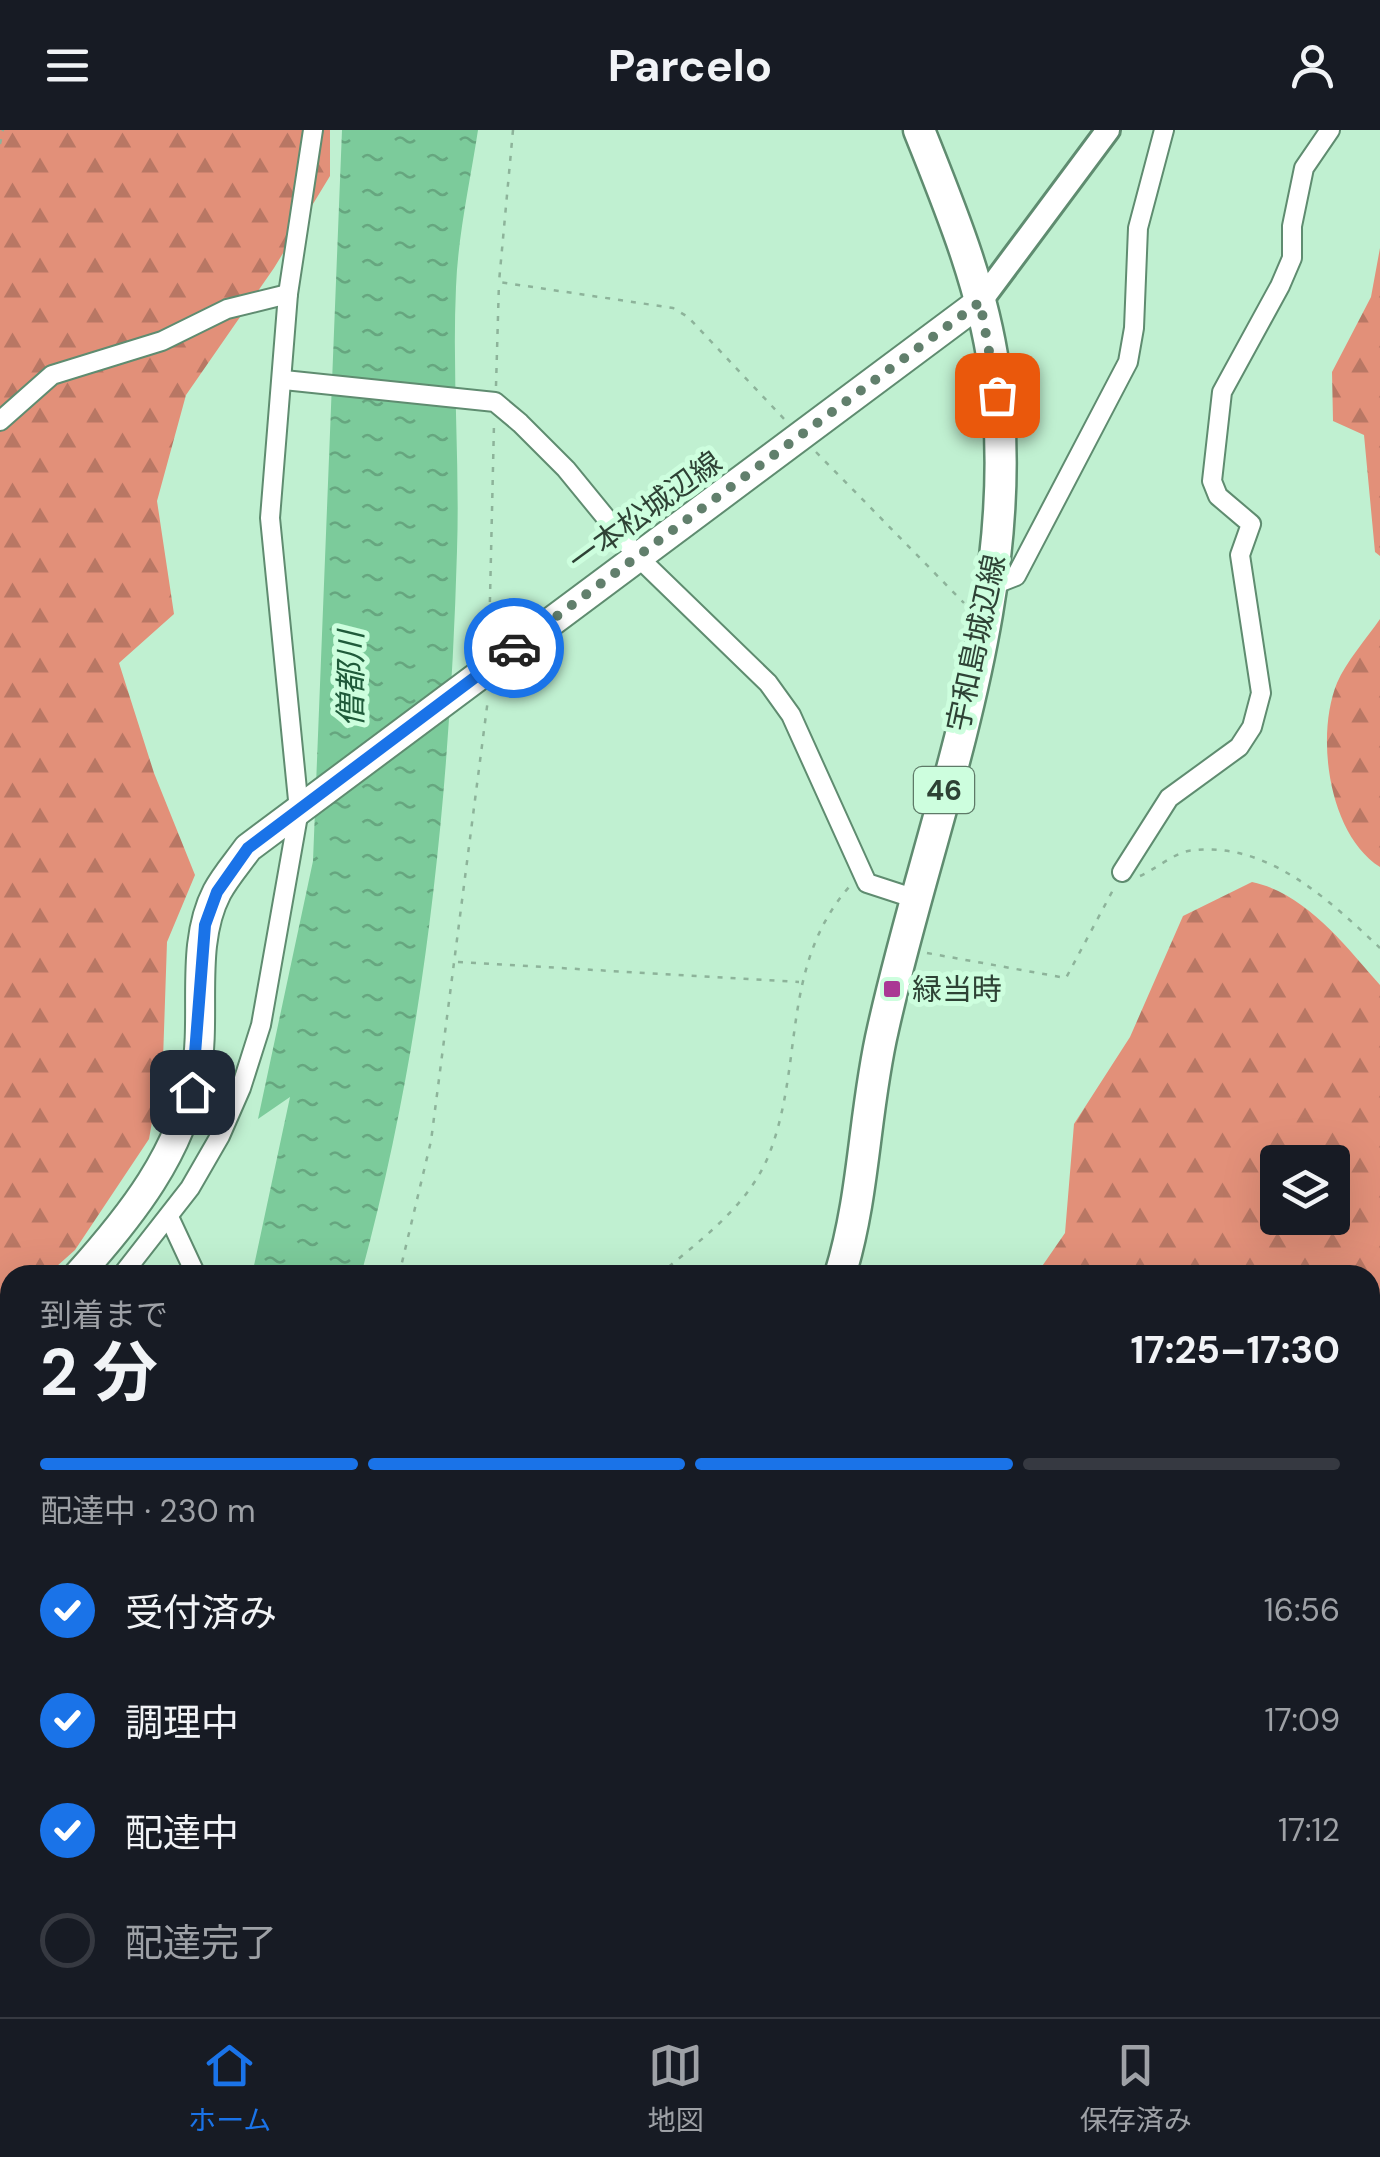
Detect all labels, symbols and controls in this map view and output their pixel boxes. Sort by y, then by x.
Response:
text: Parcelo [608,36,772,95]
icon: menu [40,38,95,93]
icon: person [1285,38,1340,93]
pin [955,353,1040,438]
icon: bag [970,368,1025,423]
street label: 一本松城辺線 [561,442,729,580]
street label: 宇和島城辺線 [938,551,1014,735]
courier [464,598,564,698]
icon: car [487,621,542,676]
water label: 僧都川 [330,628,372,727]
road number: 46 [914,767,974,813]
place label: 緑当時 [912,970,1002,1009]
marker: 緑当時 [881,978,903,1000]
pin [150,1050,235,1135]
icon: home [165,1065,220,1120]
map controls [1260,1145,1350,1235]
button: layers [1260,1145,1350,1235]
text: 到着まで [40,1294,168,1336]
text: 17:25–17:30 [1131,1325,1340,1375]
text: 2 分 [40,1331,158,1415]
text: 配達中 · 230 m [40,1490,256,1532]
icon: check [40,1583,95,1638]
text: 受付済み [125,1588,277,1638]
text: 16:56 [1264,1589,1340,1631]
icon: check [40,1693,95,1748]
text: 調理中 [125,1698,239,1748]
text: 17:09 [1264,1699,1340,1741]
icon: check [40,1803,95,1858]
text: 配達中 [125,1808,239,1858]
text: 17:12 [1278,1809,1340,1851]
text: 配達完了 [125,1918,277,1968]
tab: ホーム [188,2038,271,2139]
tab: 地図 [648,2038,704,2139]
tab: 保存済み [1080,2038,1192,2139]

